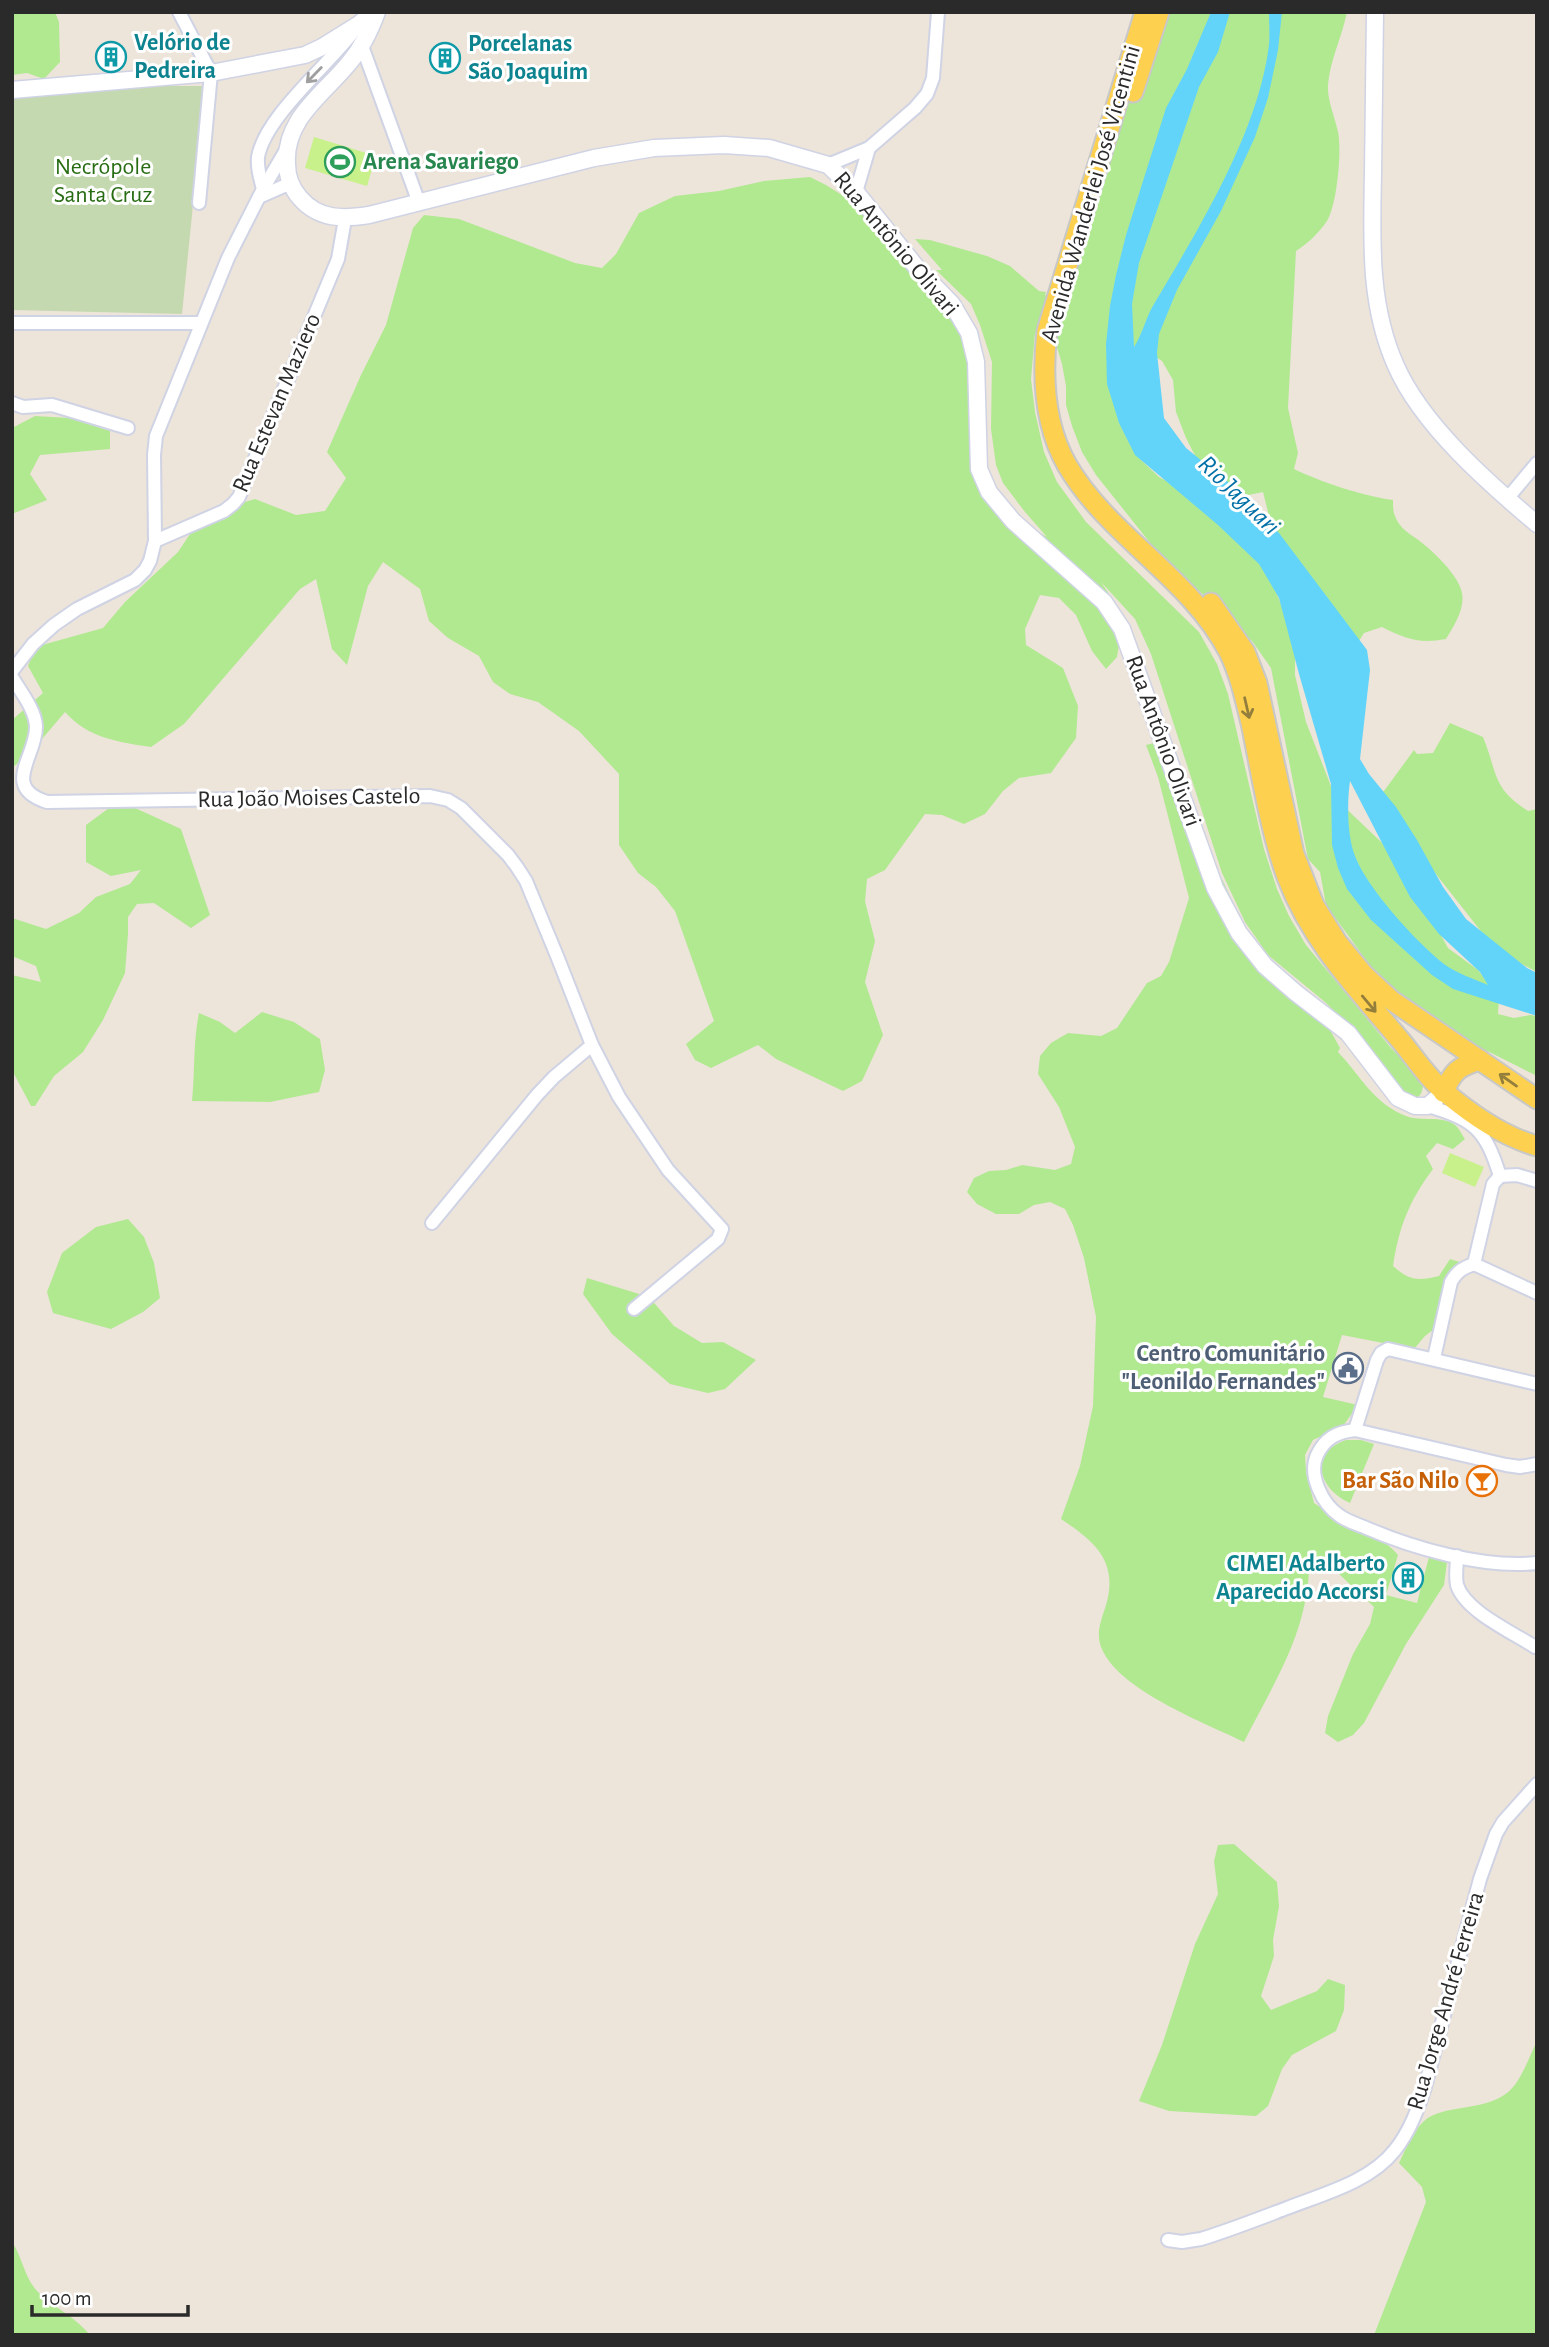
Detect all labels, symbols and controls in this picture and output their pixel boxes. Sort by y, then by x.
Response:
place label: Velório de Pedreira [134,31,230,83]
place label: Porcelanas São Joaquim [468,32,588,84]
building icon: Velório de Pedreira [94,40,128,74]
building icon: Porcelanas São Joaquim [428,41,462,75]
street label: Avenida Wanderlei José Vicentini [1037,43,1145,345]
one-way arrow [306,66,322,84]
sports icon: Arena Savariego [323,145,357,179]
place label: Arena Savariego [363,150,519,174]
park label: Necrópole Santa Cruz [54,155,152,207]
street label: Rua Antônio Olivari [829,167,963,321]
street label: Rua Estevan Maziero [228,310,326,496]
water label: Rio Jaguari [1193,450,1285,540]
street label: Rua Antônio Olivari [1121,652,1205,830]
one-way arrow [1241,696,1255,719]
street label: Rua João Moises Castelo [197,784,421,812]
one-way arrow [1361,994,1377,1012]
one-way arrow [1499,1073,1518,1087]
place label: Centro Comunitário "Leonildo Fernandes" [1122,1342,1325,1394]
public building icon: Centro Comunitário "Leonildo Fernandes" [1331,1351,1365,1385]
bar icon: Bar São Nilo [1465,1464,1499,1498]
place label: Bar São Nilo [1342,1469,1459,1493]
place label: CIMEI Adalberto Aparecido Accorsi [1216,1552,1385,1604]
building icon: CIMEI Adalberto Aparecido Accorsi [1391,1561,1425,1595]
street label: Rua Jorge André Ferreira [1403,1889,1489,2113]
scale bar [32,2274,187,2318]
text: 100 m [42,2288,92,2309]

